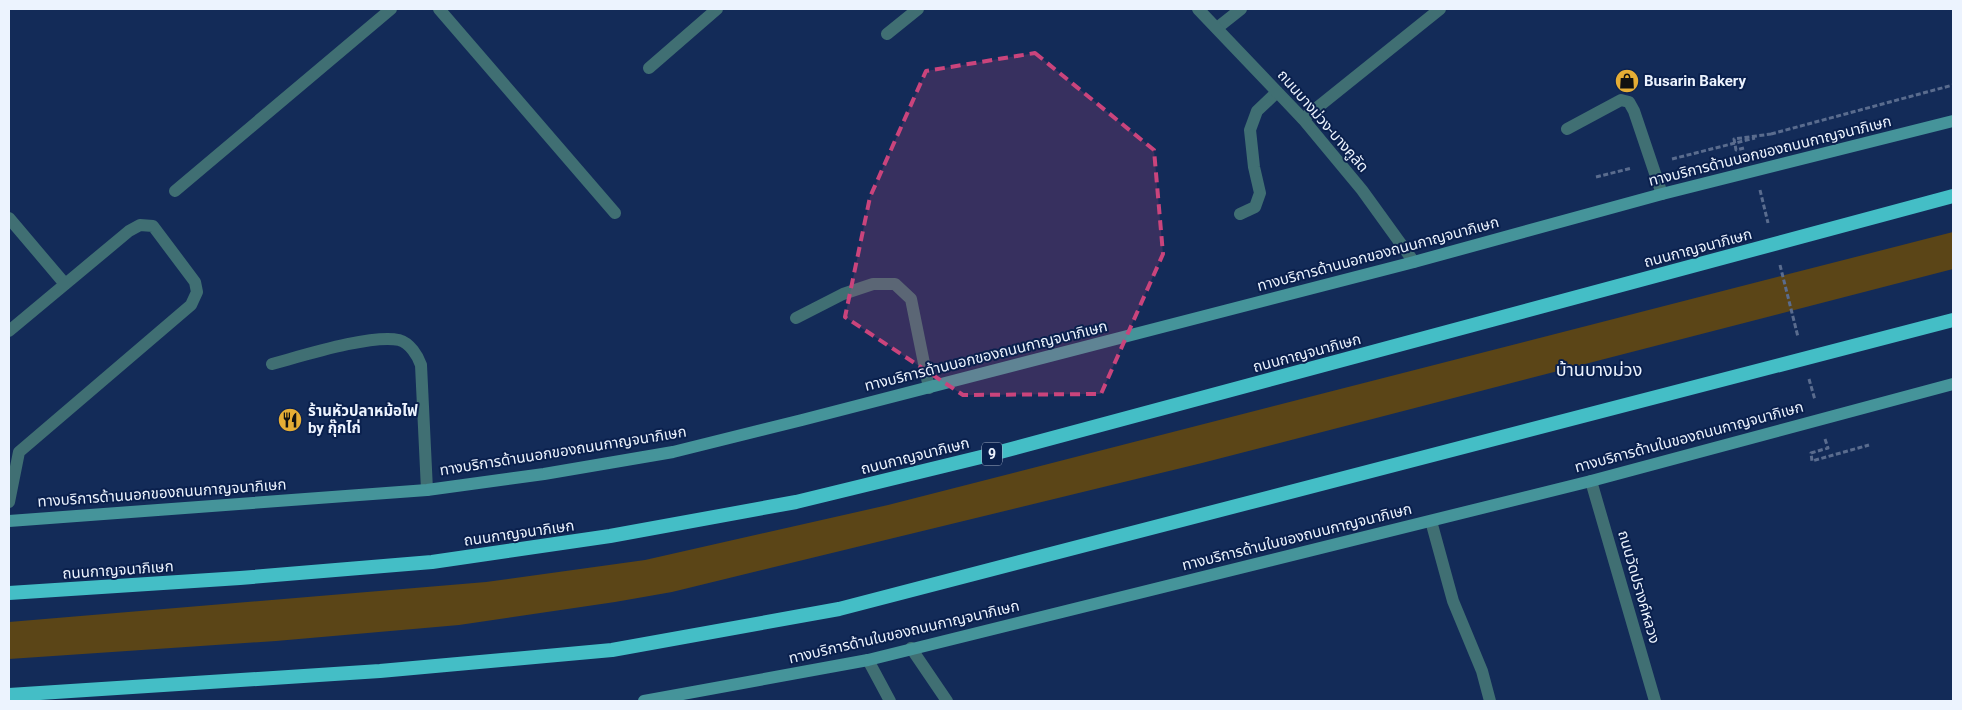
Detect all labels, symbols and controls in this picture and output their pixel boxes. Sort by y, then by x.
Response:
street label: ถนนบางม่วง-บางคูลัด [1274,66,1372,176]
shop icon: Busarin Bakery [1614,68,1640,94]
place label: Busarin Bakery [1644,72,1746,90]
street label: ทางบริการด้านนอกของถนนกาญจนาภิเษก [1647,112,1893,190]
street label: ทางบริการด้านนอกของถนนกาญจนาภิเษก [1255,213,1501,295]
street label: ถนนกาญจนาภิเษก [1642,225,1754,271]
street label: ทางบริการด้านนอกของถนนกาญจนาภิเษก [863,317,1109,395]
street label: ถนนกาญจนาภิเษก [1251,330,1363,376]
district label: บ้านบางม่วง [1556,359,1642,380]
street label: ทางบริการด้านในของถนนกาญจนาภิเษก [1573,398,1805,476]
place label: ร้านหัวปลาหม้อไฟ by กุ๊กไก่ [308,402,418,437]
restaurant icon: ร้านหัวปลาหม้อไฟ by กุ๊กไก่ [277,407,303,433]
street label: ทางบริการด้านนอกของถนนกาญจนาภิเษก [438,423,688,479]
street label: ถนนกาญจนาภิเษก [859,434,971,478]
road number: 9 [982,442,1002,466]
street label: ทางบริการด้านนอกของถนนกาญจนาภิเษก [37,475,287,511]
street label: ทางบริการด้านในของถนนกาญจนาภิเษก [1180,500,1414,574]
street label: ถนนกาญจนาภิเษก [463,516,575,550]
street label: ถนนวัดปรางค์หลวง [1614,528,1664,646]
street label: ถนนกาญจนาภิเษก [62,557,174,583]
street label: ทางบริการด้านในของถนนกาญจนาภิเษก [787,597,1021,667]

